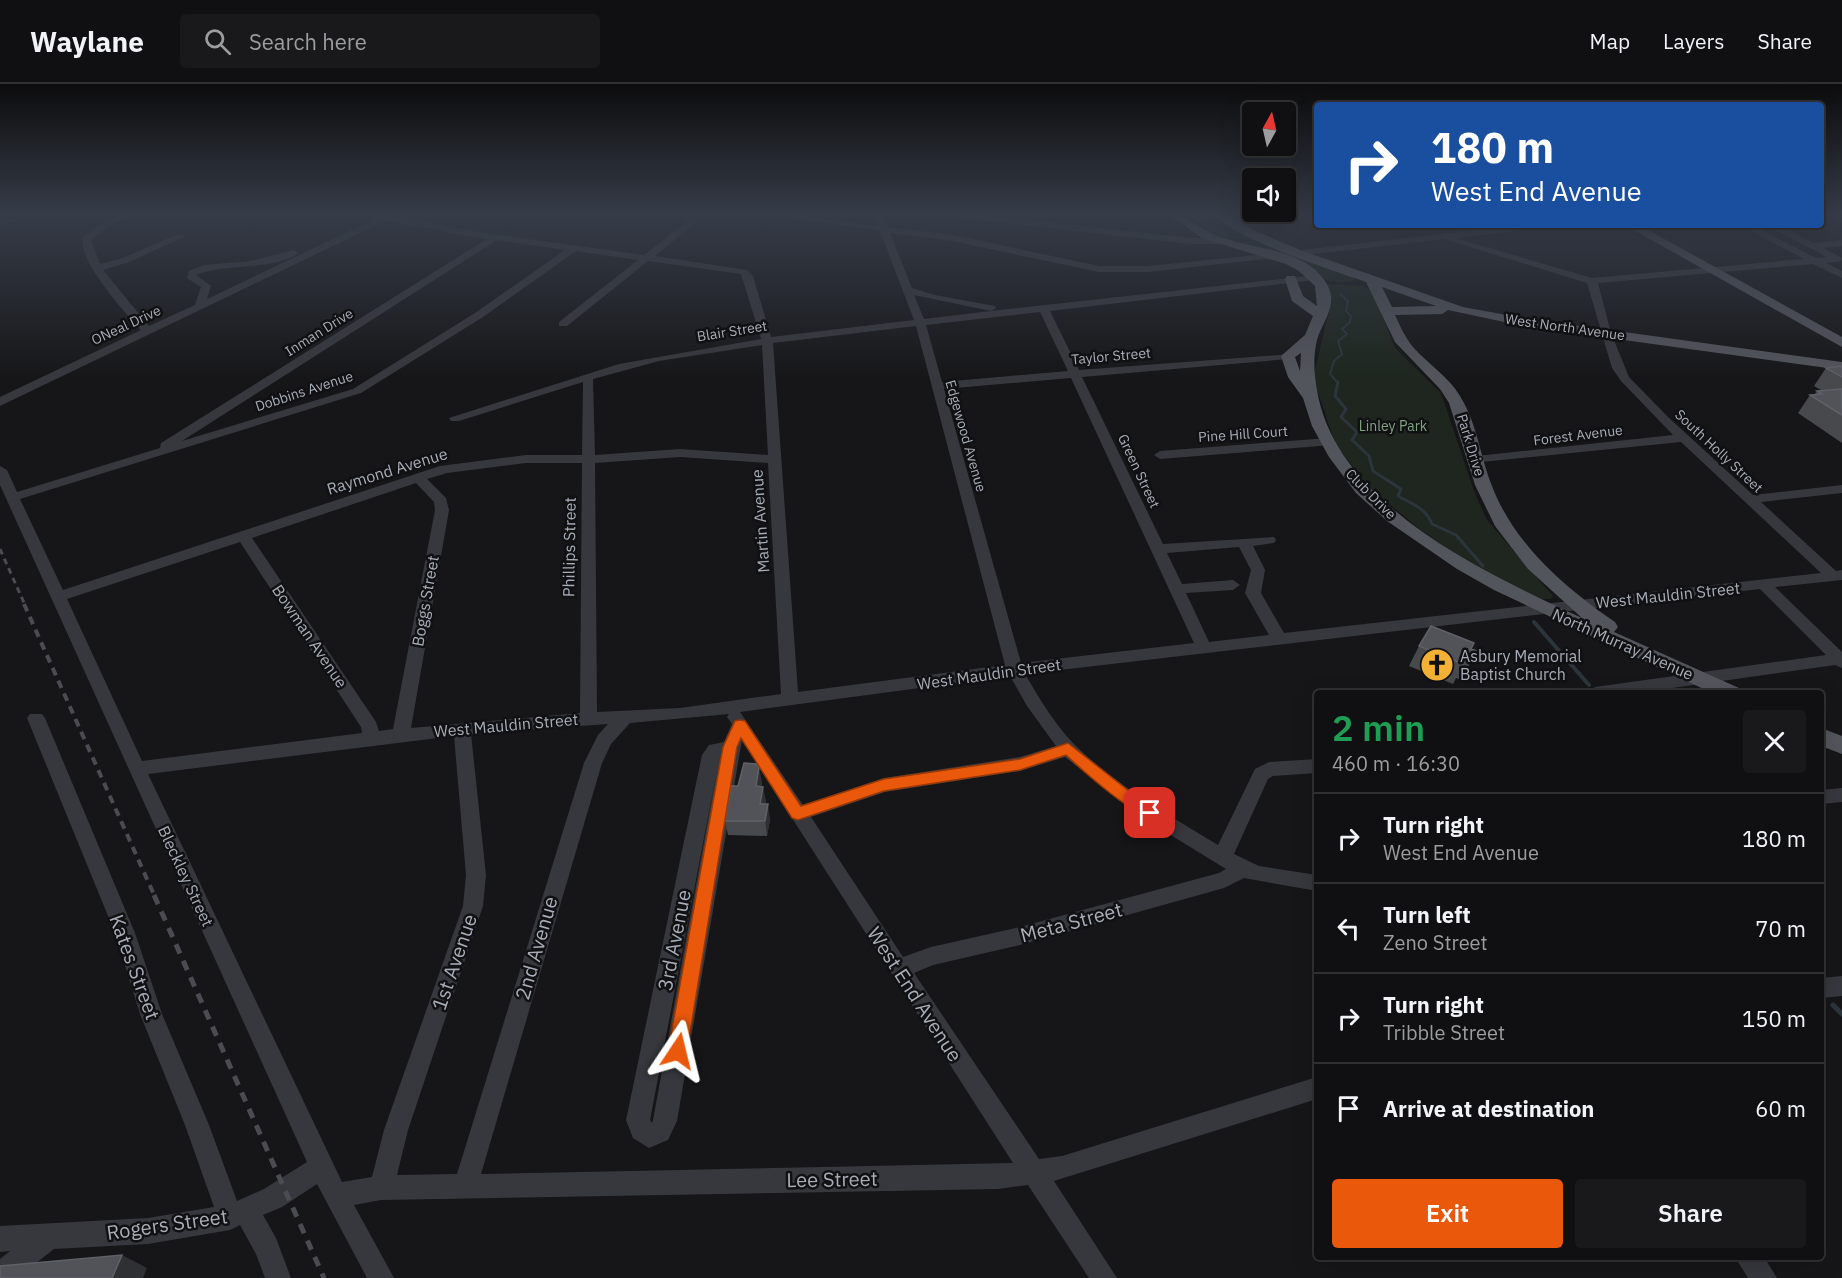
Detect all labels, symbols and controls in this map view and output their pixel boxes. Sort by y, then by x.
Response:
search box [180,14,600,68]
text: Waylane [30,23,144,60]
icon: search [201,25,234,58]
text: Search here [249,27,367,56]
text: Map [1590,27,1630,55]
text: Layers [1663,27,1725,55]
text: Share [1758,27,1812,55]
north arrow [1242,102,1296,156]
map controls [1242,102,1296,222]
text: 180 m [1431,120,1554,175]
icon: right [1332,126,1410,204]
button: sound [1242,168,1296,222]
text: West End Avenue [1431,173,1642,208]
street label: ONeal Drive [88,301,164,349]
street label: Inman Drive [282,304,357,360]
street label: West North Avenue [1504,310,1626,344]
street label: Blair Street [696,317,768,345]
street label: Taylor Street [1070,344,1152,368]
street label: Dobbins Avenue [253,367,355,415]
street label: Edgewood Avenue [941,378,991,494]
street label: South Holly Street [1671,406,1767,496]
street label: Park Drive [1453,412,1489,479]
park label: Linley Park [1359,417,1428,435]
street label: Forest Avenue [1532,421,1624,449]
street label: Pine Hill Court [1198,422,1288,446]
street label: Green Street [1114,431,1164,511]
street label: Raymond Avenue [324,443,450,499]
street label: Club Drive [1342,465,1400,523]
street label: Martin Avenue [746,469,774,573]
street label: Phillips Street [558,497,580,597]
street label: Boggs Street [407,554,443,648]
street label: West Mauldin Street [1595,577,1741,613]
street label: Bowman Avenue [268,580,352,692]
street label: North Murray Avenue [1549,604,1697,684]
place label: Asbury Memorial Baptist Church [1460,646,1582,684]
church icon: Asbury Memorial Baptist Church [1419,647,1455,683]
street label: West Mauldin Street [916,654,1062,694]
text: 2 min [1332,704,1425,751]
street label: West Mauldin Street [433,709,579,741]
button: close [1743,710,1806,773]
text: 460 m · 16:30 [1332,750,1460,777]
pin [1124,787,1175,838]
icon: arrive [1133,796,1166,829]
text: Turn right [1383,810,1484,839]
street label: Bleckley Street [154,822,218,930]
icon: right [1332,822,1365,855]
text: 180 m [1742,824,1806,853]
text: West End Avenue [1383,839,1539,866]
street label: 3rd Avenue [651,887,697,993]
street label: 2nd Avenue [508,893,564,1003]
street label: Meta Street [1017,895,1125,949]
text: Turn left [1383,900,1471,929]
street label: 1st Avenue [425,910,483,1014]
street label: Kates Street [103,911,167,1023]
icon: left [1332,912,1365,945]
text: 70 m [1755,914,1806,943]
street label: West End Avenue [861,921,969,1067]
text: Zeno Street [1383,929,1488,956]
text: Turn right [1383,990,1484,1019]
icon: right [1332,1002,1365,1035]
text: 150 m [1742,1004,1806,1033]
position arrow [646,1019,710,1083]
text: Tribble Street [1383,1019,1505,1046]
icon: arrive [1332,1092,1365,1125]
text: Arrive at destination [1383,1094,1594,1123]
text: 60 m [1755,1094,1806,1123]
street label: Lee Street [786,1165,878,1193]
button: Exit [1332,1179,1563,1248]
button: Share [1575,1179,1806,1248]
street label: Rogers Street [105,1202,229,1246]

